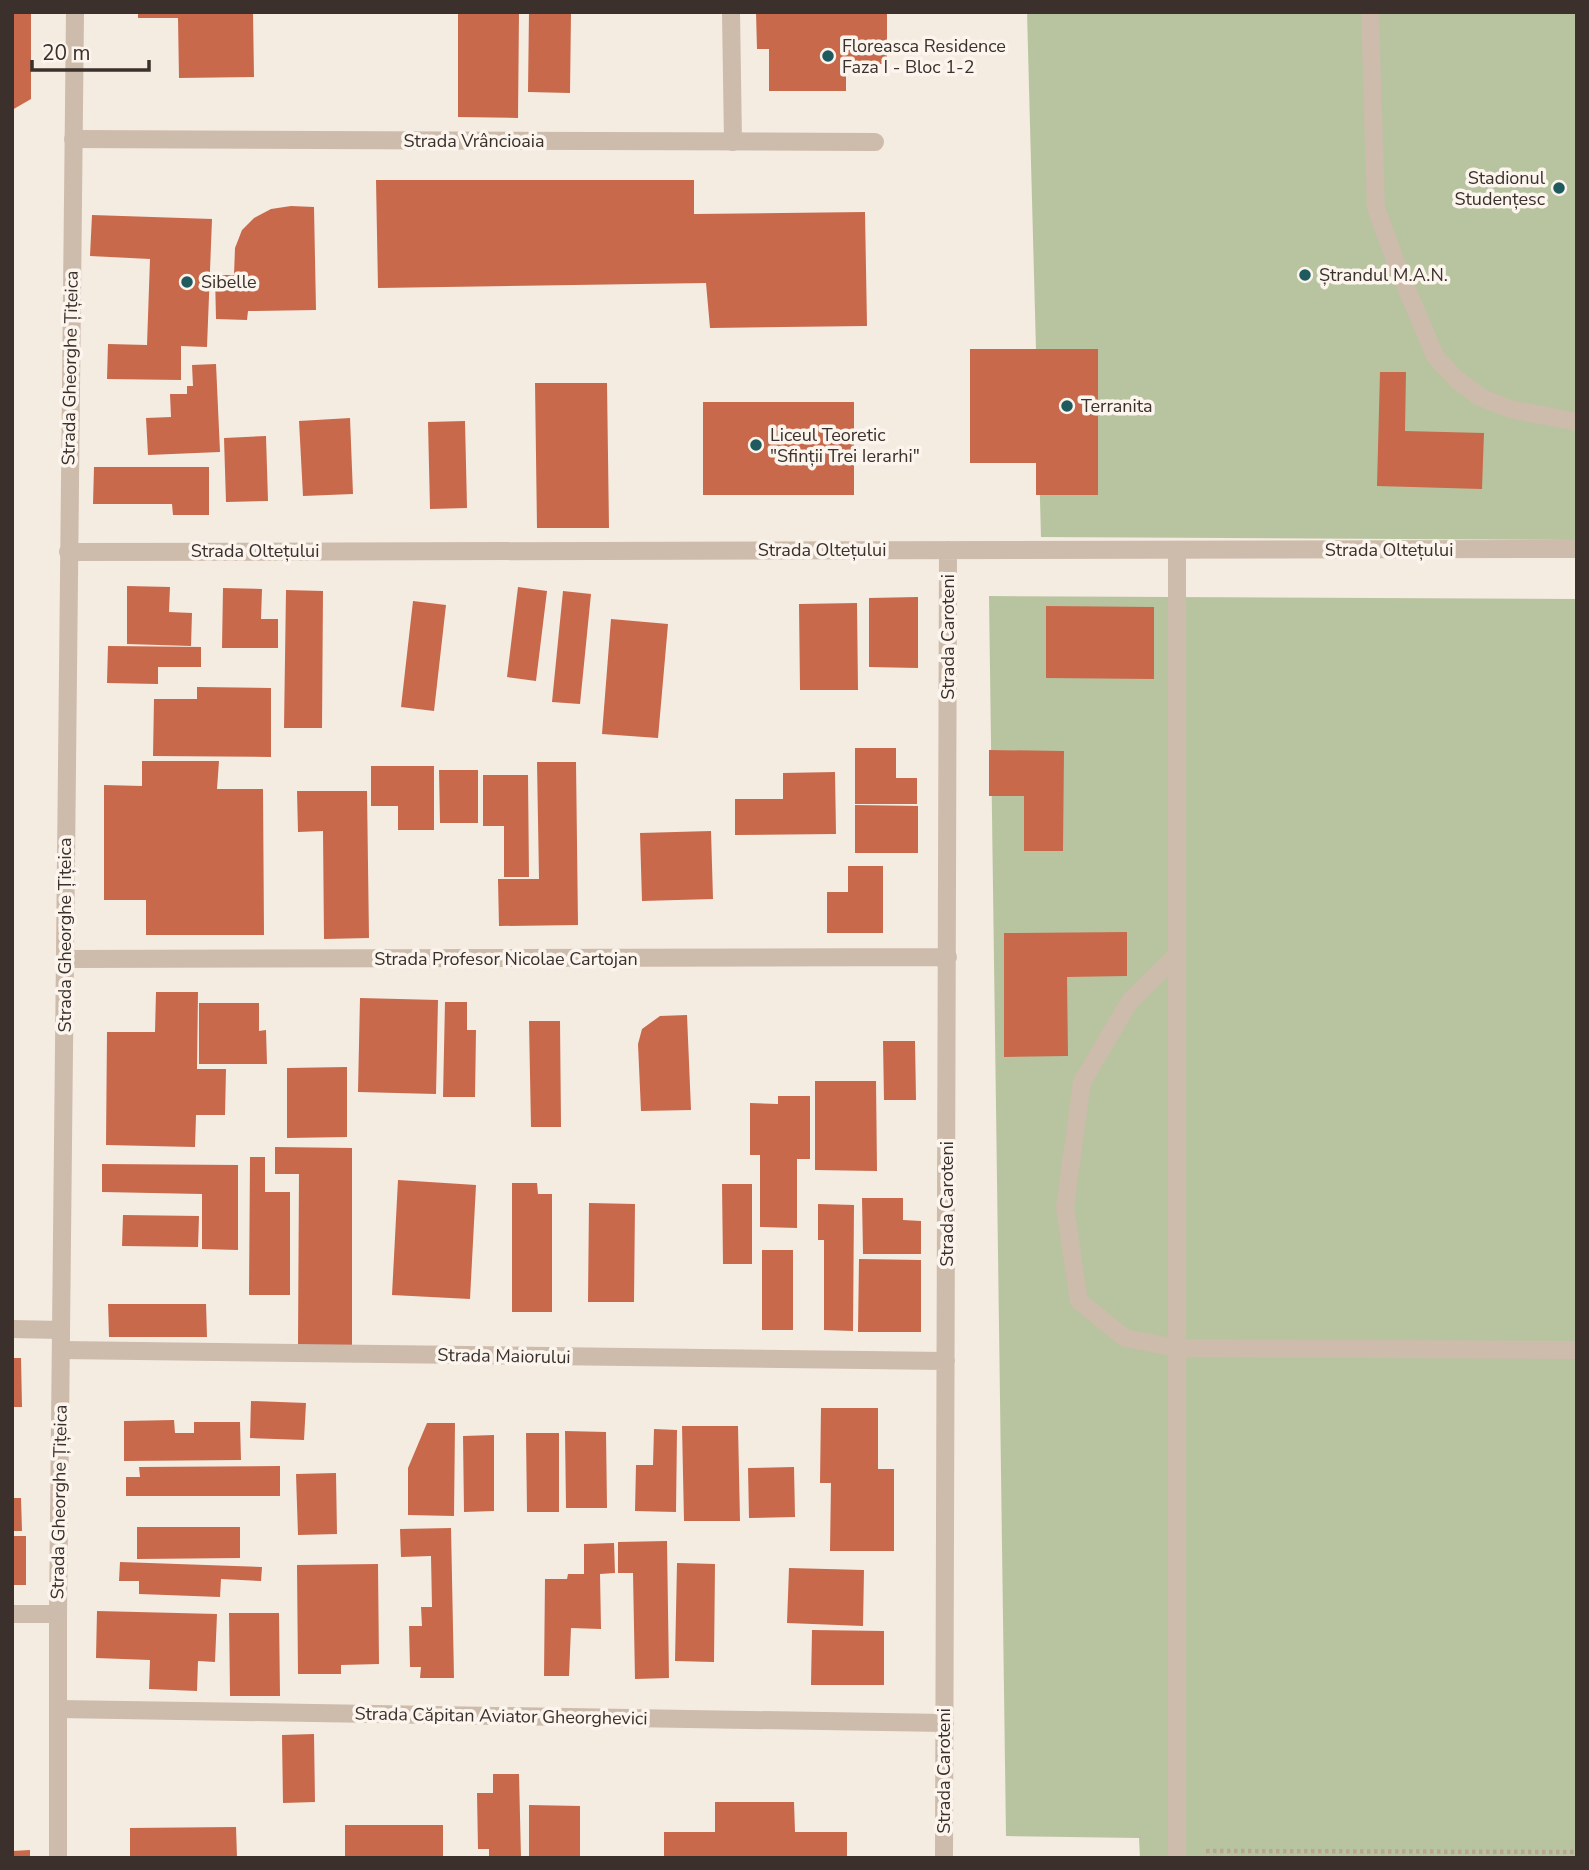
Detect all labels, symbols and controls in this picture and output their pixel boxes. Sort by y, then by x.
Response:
scale bar [32,28,149,72]
place label: Floreasca Residence Faza I - Bloc 1-2 [842,34,1006,79]
text: 20 m [42,39,91,67]
marker: Floreasca Residence Faza I - Bloc 1-2 [820,48,836,64]
street label: Strada Vrâncioaia [403,129,545,153]
place label: Stadionul Studențesc [1454,166,1546,211]
marker: Stadionul Studențesc [1551,180,1567,196]
place label: Ștrandul M.A.N. [1319,263,1448,287]
marker: Ștrandul M.A.N. [1297,267,1313,283]
street label: Strada Gheorghe Țițeica [56,270,84,466]
place label: Sibelle [201,270,256,294]
marker: Sibelle [179,274,195,290]
place label: Terranita [1081,394,1153,418]
marker: Terranita [1059,398,1075,414]
place label: Liceul Teoretic "Sfinții Trei Ierarhi" [770,423,920,468]
marker: Liceul Teoretic "Sfinții Trei Ierarhi" [748,437,764,453]
street label: Strada Oltețului [758,538,886,562]
street label: Strada Oltețului [1325,538,1453,562]
street label: Strada Oltețului [191,539,319,563]
street label: Strada Caroteni [936,574,960,700]
street label: Strada Gheorghe Țițeica [53,838,77,1032]
street label: Strada Profesor Nicolae Cartojan [374,947,638,971]
street label: Strada Caroteni [935,1141,959,1267]
street label: Strada Maiorului [437,1343,571,1369]
street label: Strada Gheorghe Țițeica [45,1404,73,1600]
street label: Strada Căpitan Aviator Gheorghevici [354,1701,648,1731]
street label: Strada Caroteni [932,1708,956,1834]

